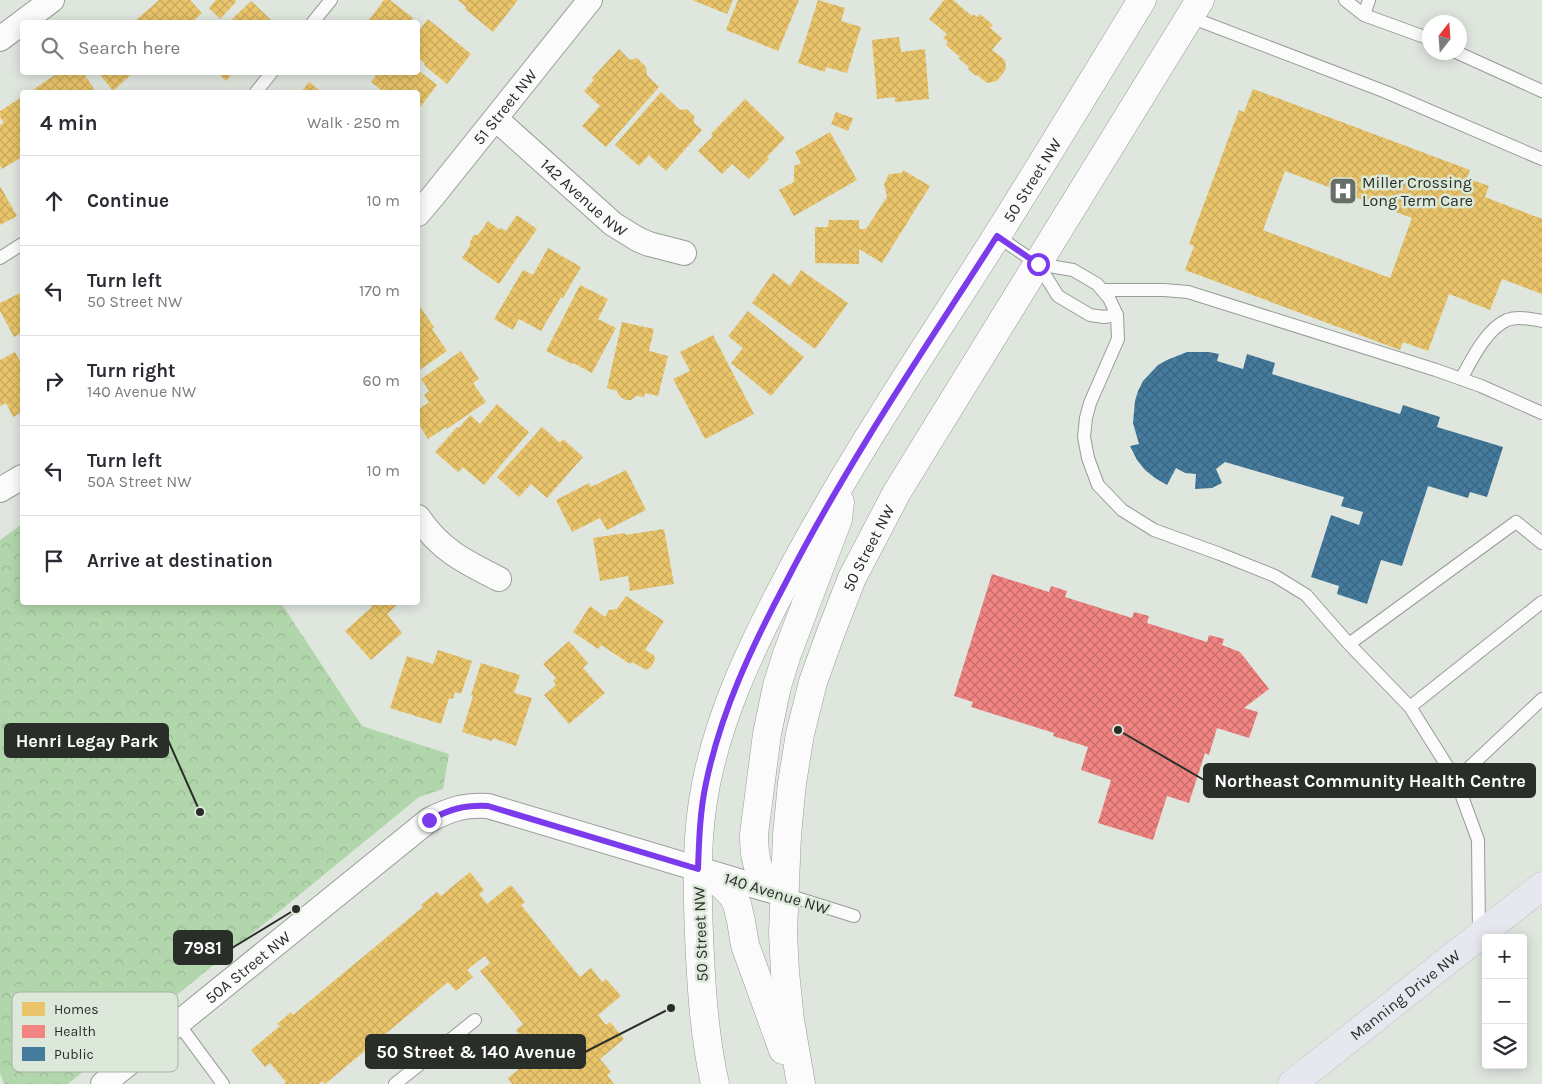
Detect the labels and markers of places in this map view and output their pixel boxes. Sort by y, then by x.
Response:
place label: Miller Crossing Long Term Care [1362,173,1473,210]
hospital icon: Miller Crossing Long Term Care [1328,176,1358,206]
callout: Henri Legay Park [5,724,168,757]
callout: Northeast Community Health Centre [1204,764,1535,797]
callout: 7981 [174,931,232,964]
callout: 50 Street & 140 Avenue [366,1035,585,1068]

